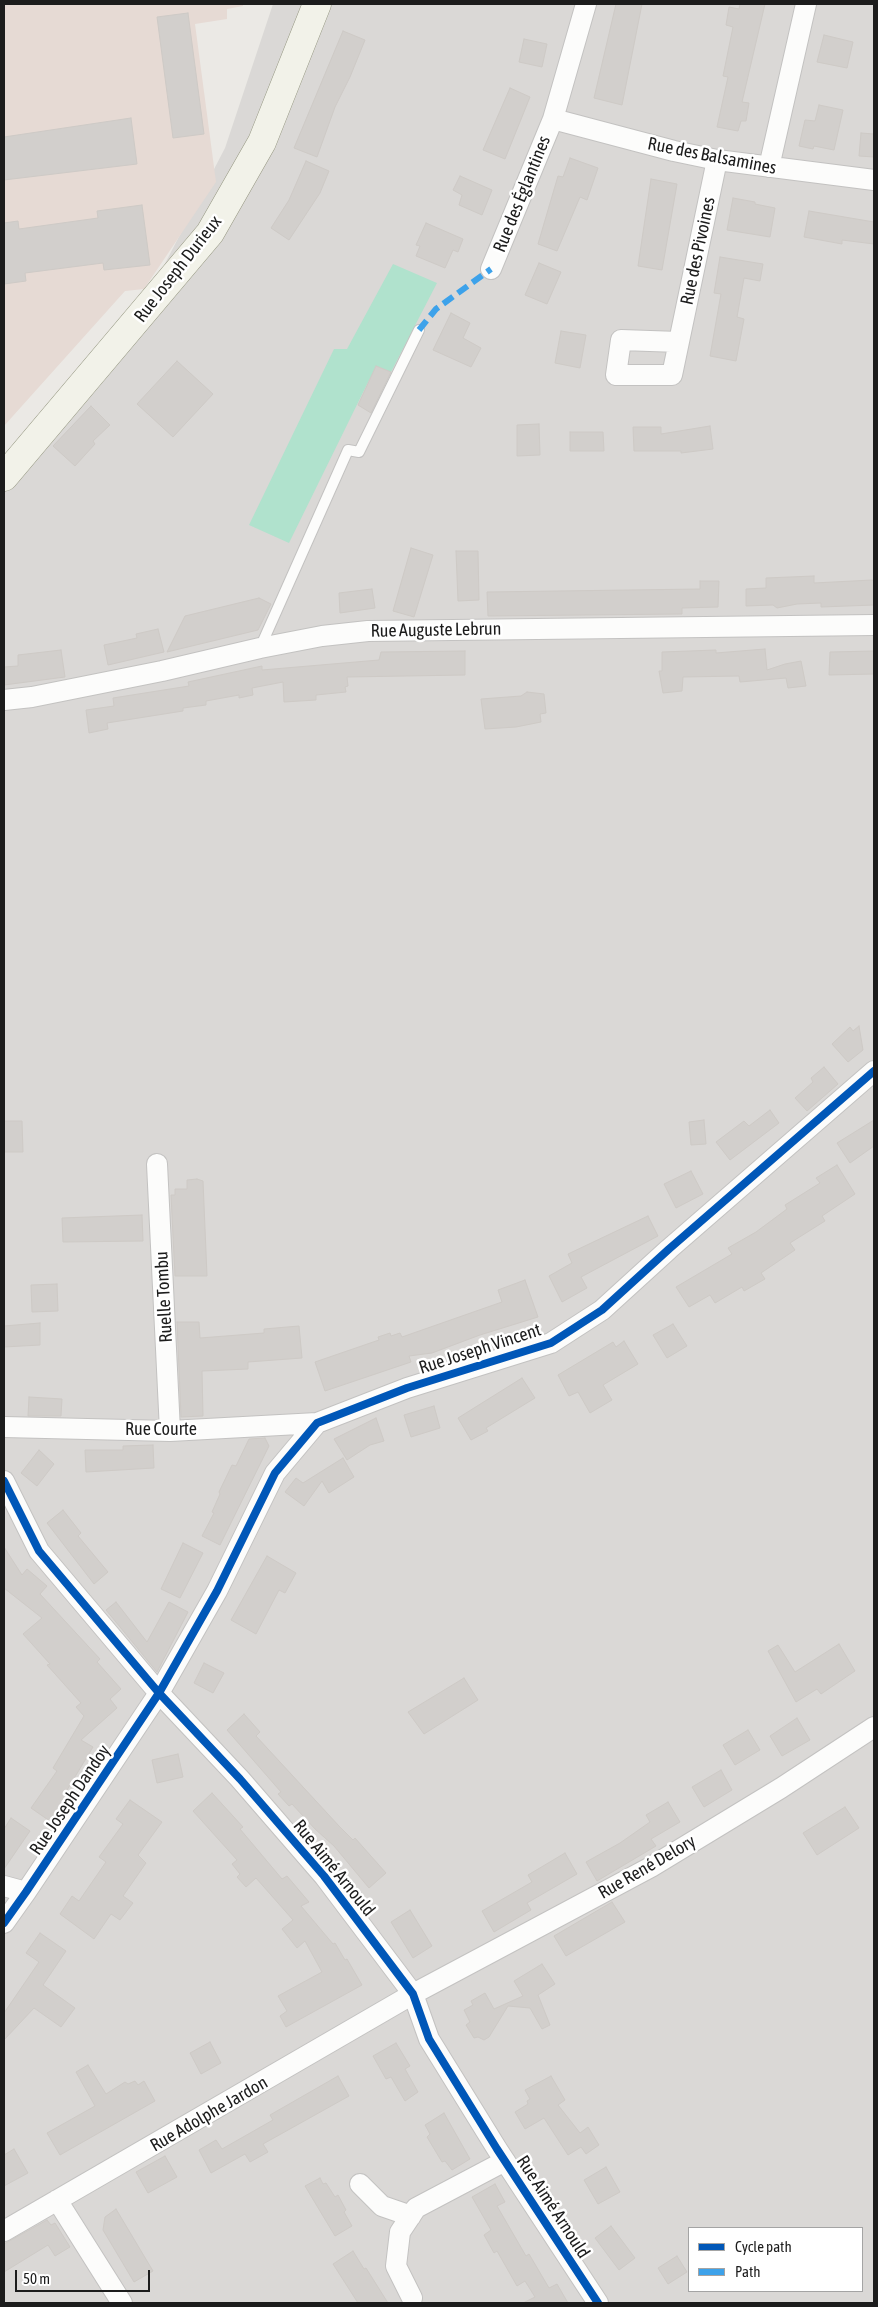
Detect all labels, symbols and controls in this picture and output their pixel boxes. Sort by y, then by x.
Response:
street label: Rue des Églantines [489,133,555,255]
street label: Rue des Balsamines [646,133,778,179]
street label: Rue des Pivoines [676,195,720,307]
street label: Rue Joseph Durieux [130,211,226,327]
street label: Rue Auguste Lebrun [370,618,502,642]
street label: Ruelle Tombu [151,1251,177,1343]
street label: Rue Joseph Vincent [416,1319,544,1379]
street label: Rue Courte [125,1418,197,1440]
street label: Rue Joseph Dandoy [25,1741,115,1859]
street label: Rue Aimé Arnould [288,1815,380,1921]
street label: Rue René Delory [594,1830,700,1904]
street label: Rue Adolphe Jardon [146,2072,272,2156]
street label: Rue Aimé Arnould [512,2152,594,2262]
legend [688,2227,863,2292]
text: Cycle path [735,2238,792,2255]
scale bar [18,2260,152,2292]
text: Path [735,2263,761,2280]
text: 50 m [23,2270,50,2287]

